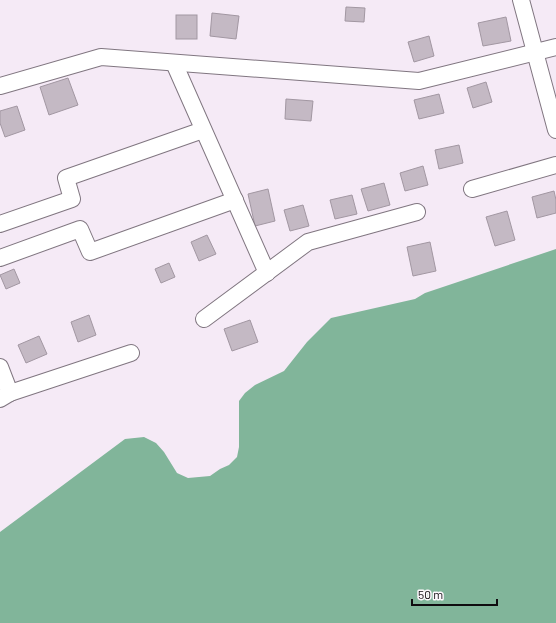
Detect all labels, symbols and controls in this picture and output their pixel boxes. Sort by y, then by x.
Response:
scale bar [412,581,497,607]
text: 50 m [418,587,443,601]

